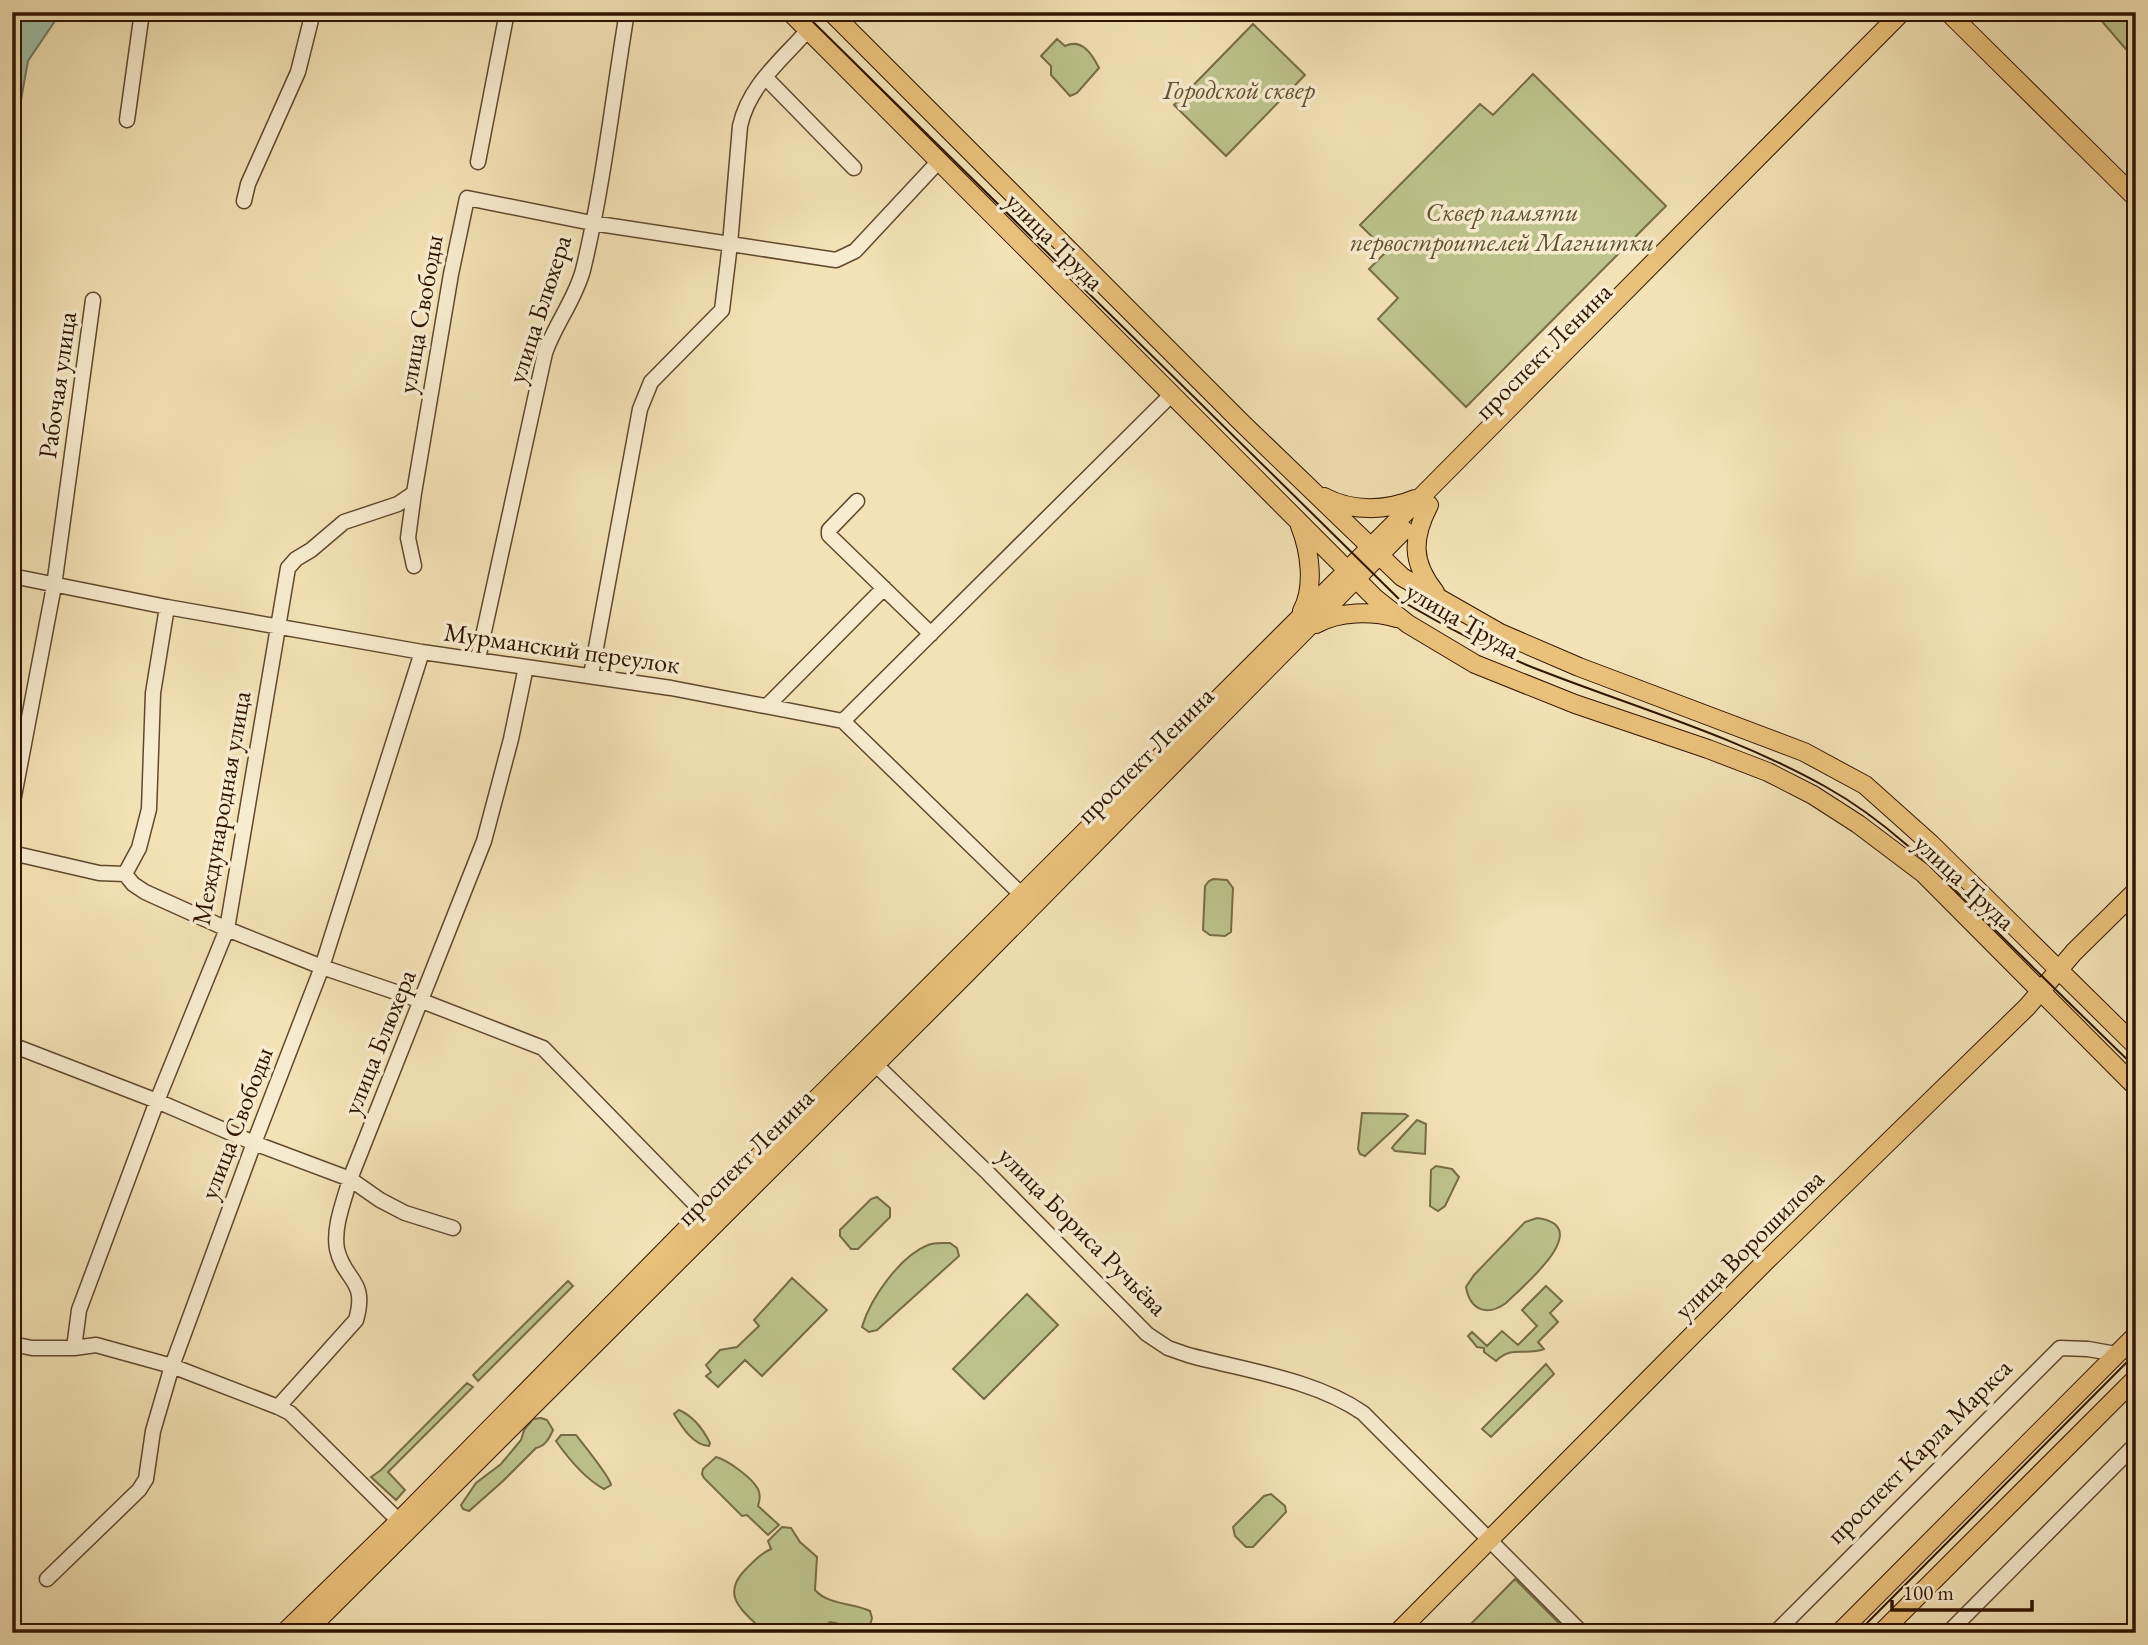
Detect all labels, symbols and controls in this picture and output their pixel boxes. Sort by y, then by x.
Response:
park label: Городской сквер [1162,73,1316,107]
street label: улица Труда [998,184,1112,298]
park label: Сквер памяти первостроителей Магнитки [1350,195,1654,259]
street label: улица Блюхера [499,230,579,387]
street label: улица Свободы [389,232,451,396]
street label: проспект Ленина [1467,275,1619,427]
street label: Рабочая улица [30,309,84,461]
street label: улица Труда [1400,574,1527,667]
street label: Мурманский переулок [442,615,683,681]
street label: проспект Ленина [1069,679,1221,831]
street label: Международная улица [184,688,258,928]
street label: улица Труда [1907,826,2023,938]
street label: улица Блюхера [334,964,424,1120]
street label: улица Свободы [191,1042,281,1204]
street label: проспект Ленина [669,1081,821,1233]
street label: улица Бориса Ручьёва [991,1139,1176,1324]
street label: улица Ворошилова [1667,1161,1832,1326]
street label: проспект Карла Маркса [1819,1351,2019,1551]
scale bar [1892,1568,2032,1612]
text: 100 m [1903,1579,1954,1606]

